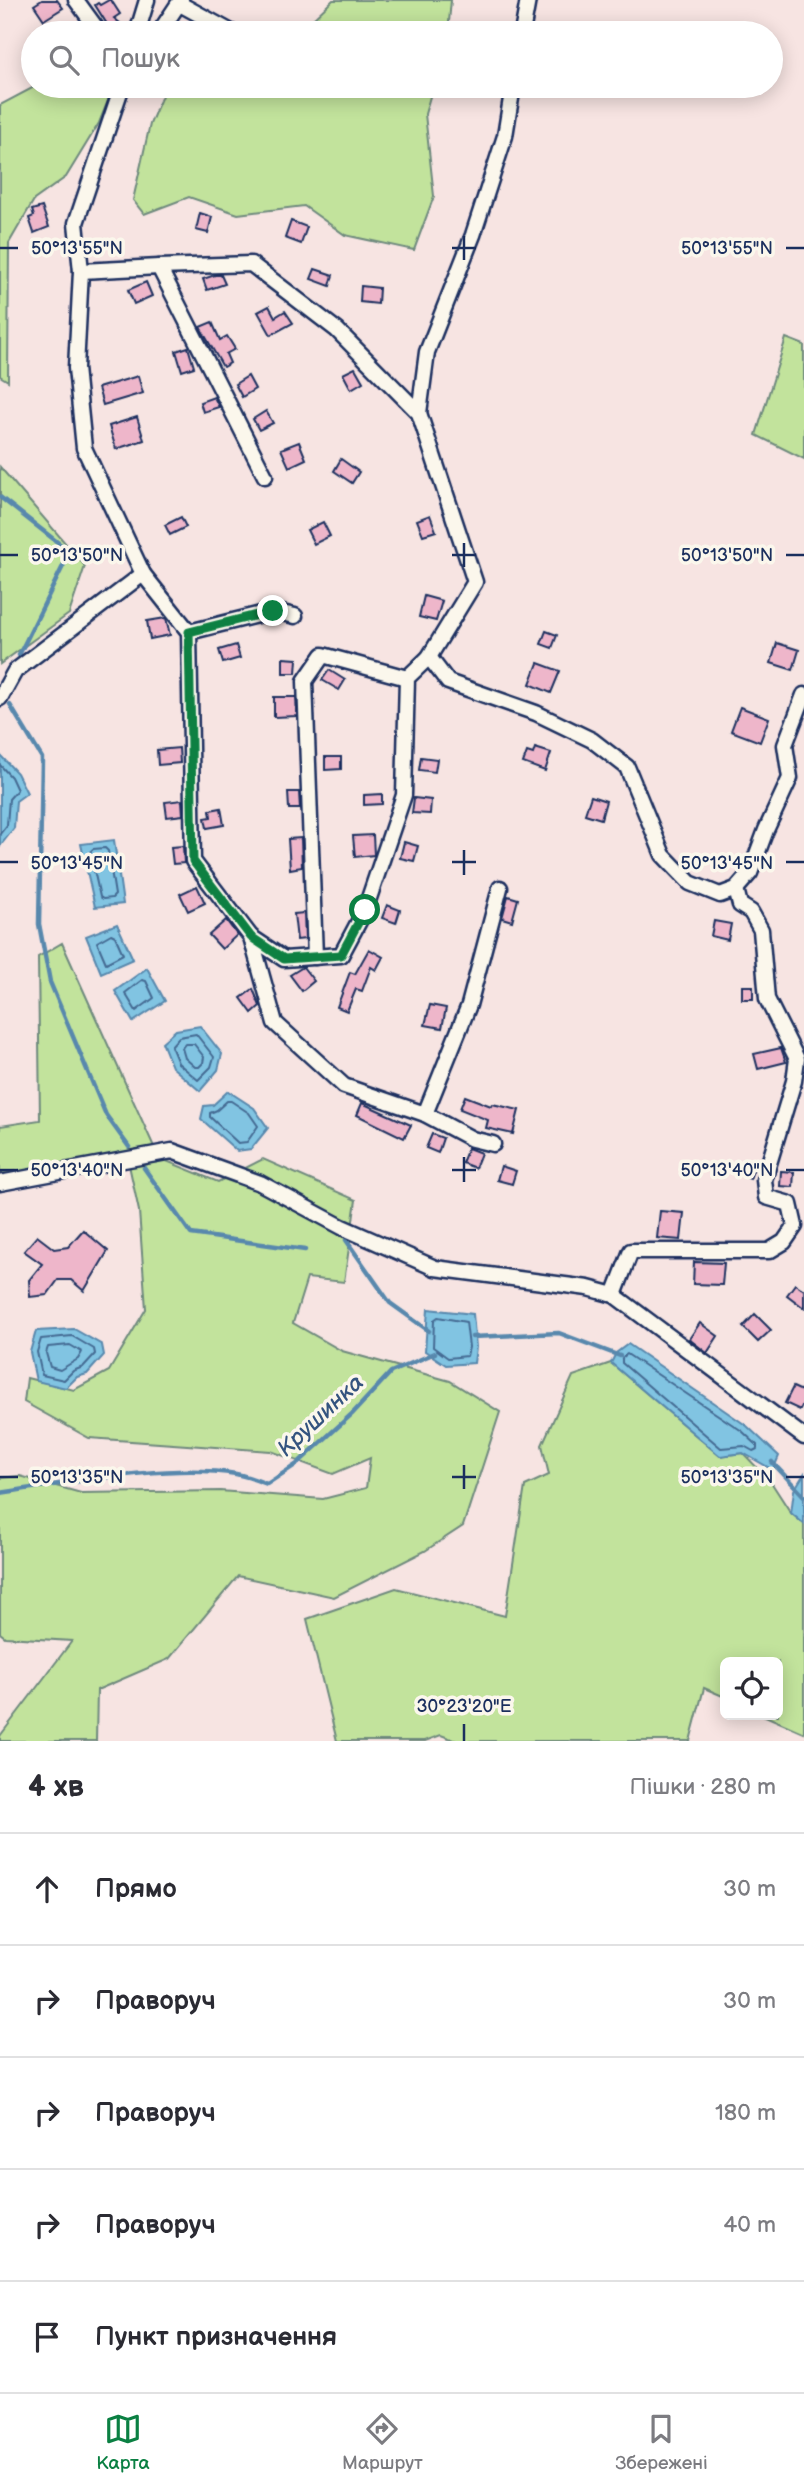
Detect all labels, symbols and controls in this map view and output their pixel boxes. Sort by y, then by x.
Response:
search box [21,21,783,98]
icon: search [45,41,83,79]
text: Пошук [101,44,180,75]
text: 50°13'55"N [31,238,123,259]
text: 50°13'55"N [681,238,773,259]
text: 50°13'50"N [31,545,123,566]
text: 50°13'50"N [681,545,773,566]
route end [257,595,288,626]
text: 50°13'45"N [31,853,123,874]
text: 50°13'45"N [681,853,773,874]
route start [349,894,380,925]
text: 50°13'40"N [30,1160,124,1181]
text: 50°13'40"N [680,1160,774,1181]
water label: Крушинка [272,1369,370,1463]
text: 50°13'35"N [31,1467,123,1488]
text: 50°13'35"N [681,1467,773,1488]
map controls [720,1657,783,1720]
button: locate [720,1657,783,1720]
text: 30°23'20"E [416,1696,512,1717]
text: 4 хв [28,1769,84,1805]
text: Пішки · 280 m [630,1773,776,1801]
icon: ahead [28,1870,66,1908]
text: Прямо [95,1874,177,1905]
text: 30 m [723,1875,776,1903]
icon: right [28,1982,66,2020]
text: Праворуч [95,1986,216,2017]
text: 30 m [723,1987,776,2015]
icon: right [28,2094,66,2132]
text: Праворуч [95,2098,216,2129]
text: 180 m [715,2099,776,2127]
icon: right [28,2206,66,2244]
text: Праворуч [95,2210,216,2241]
text: 40 m [723,2211,776,2239]
icon: arrive [28,2318,66,2356]
text: Пункт призначення [95,2322,337,2353]
tab: Карта [96,2410,150,2475]
tab: Маршрут [342,2410,423,2475]
tab: Збережені [615,2410,708,2475]

